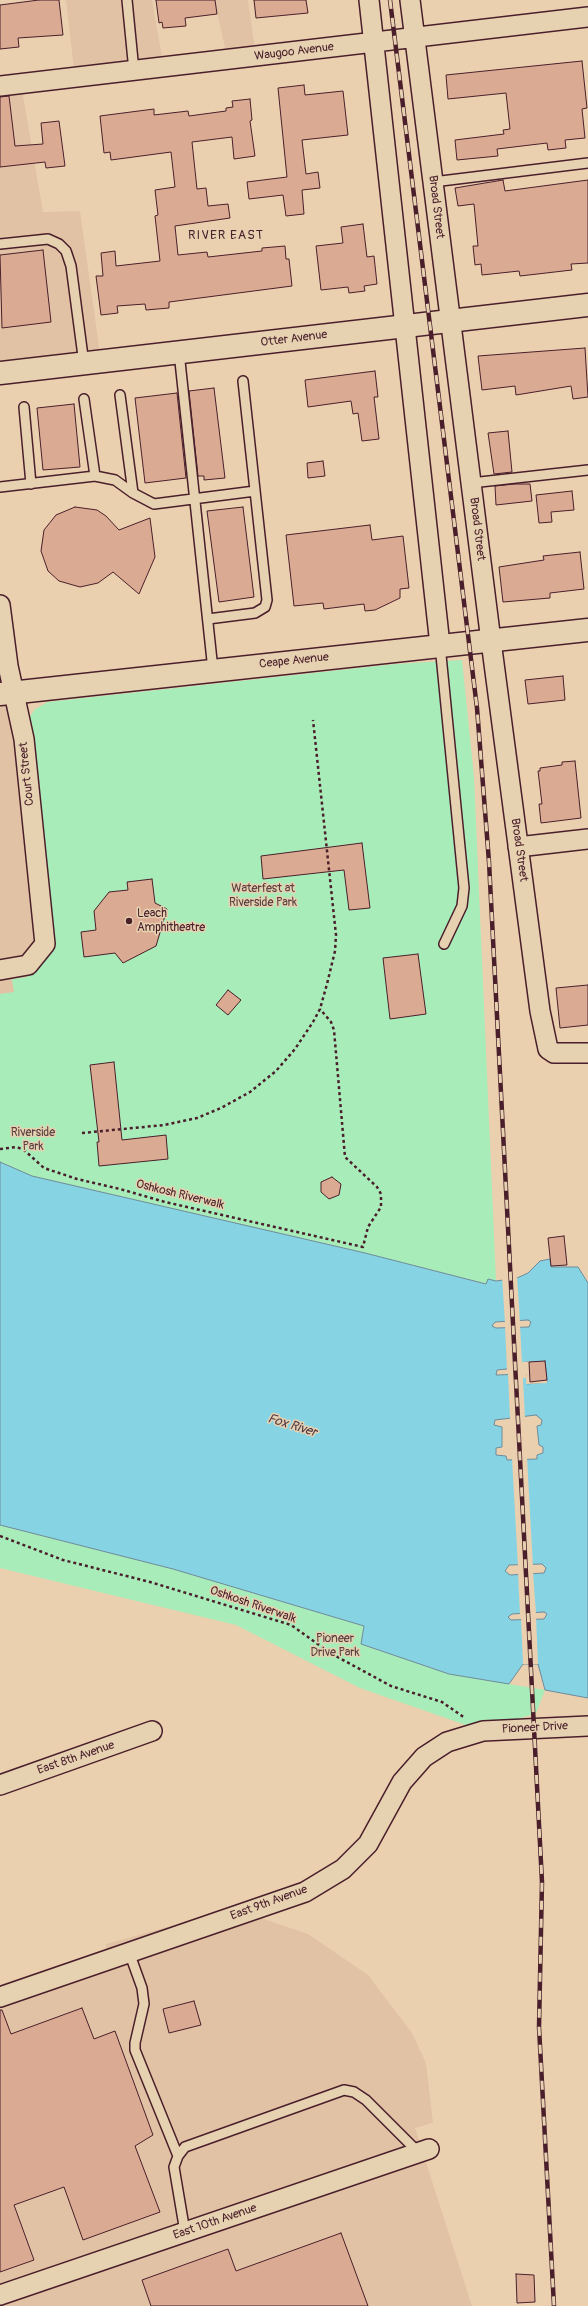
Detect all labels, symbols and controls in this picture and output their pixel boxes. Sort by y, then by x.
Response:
street label: Waugoo Avenue [253,40,335,64]
street label: Broad Street [425,174,447,240]
district label: RIVER EAST [188,228,264,244]
street label: Otter Avenue [260,328,328,350]
street label: Broad Street [466,496,488,562]
street label: Ceape Avenue [258,650,330,672]
street label: Court Street [16,741,38,807]
street label: Broad Street [507,817,531,883]
park label: Waterfest at Riverside Park [229,882,297,910]
place label: Leach Amphitheatre [137,907,205,935]
marker: Leach Amphitheatre [124,916,134,926]
park label: Riverside Park [11,1126,55,1154]
street label: Oshkosh Riverwalk [134,1177,226,1213]
water label: Fox River [266,1411,318,1441]
street label: Oshkosh Riverwalk [208,1584,298,1626]
park label: Pioneer Drive Park [310,1632,360,1660]
street label: Pioneer Drive [502,1719,568,1737]
street label: East 8th Avenue [36,1738,116,1778]
street label: East 9th Avenue [229,1882,309,1924]
street label: East 10th Avenue [171,2201,259,2243]

